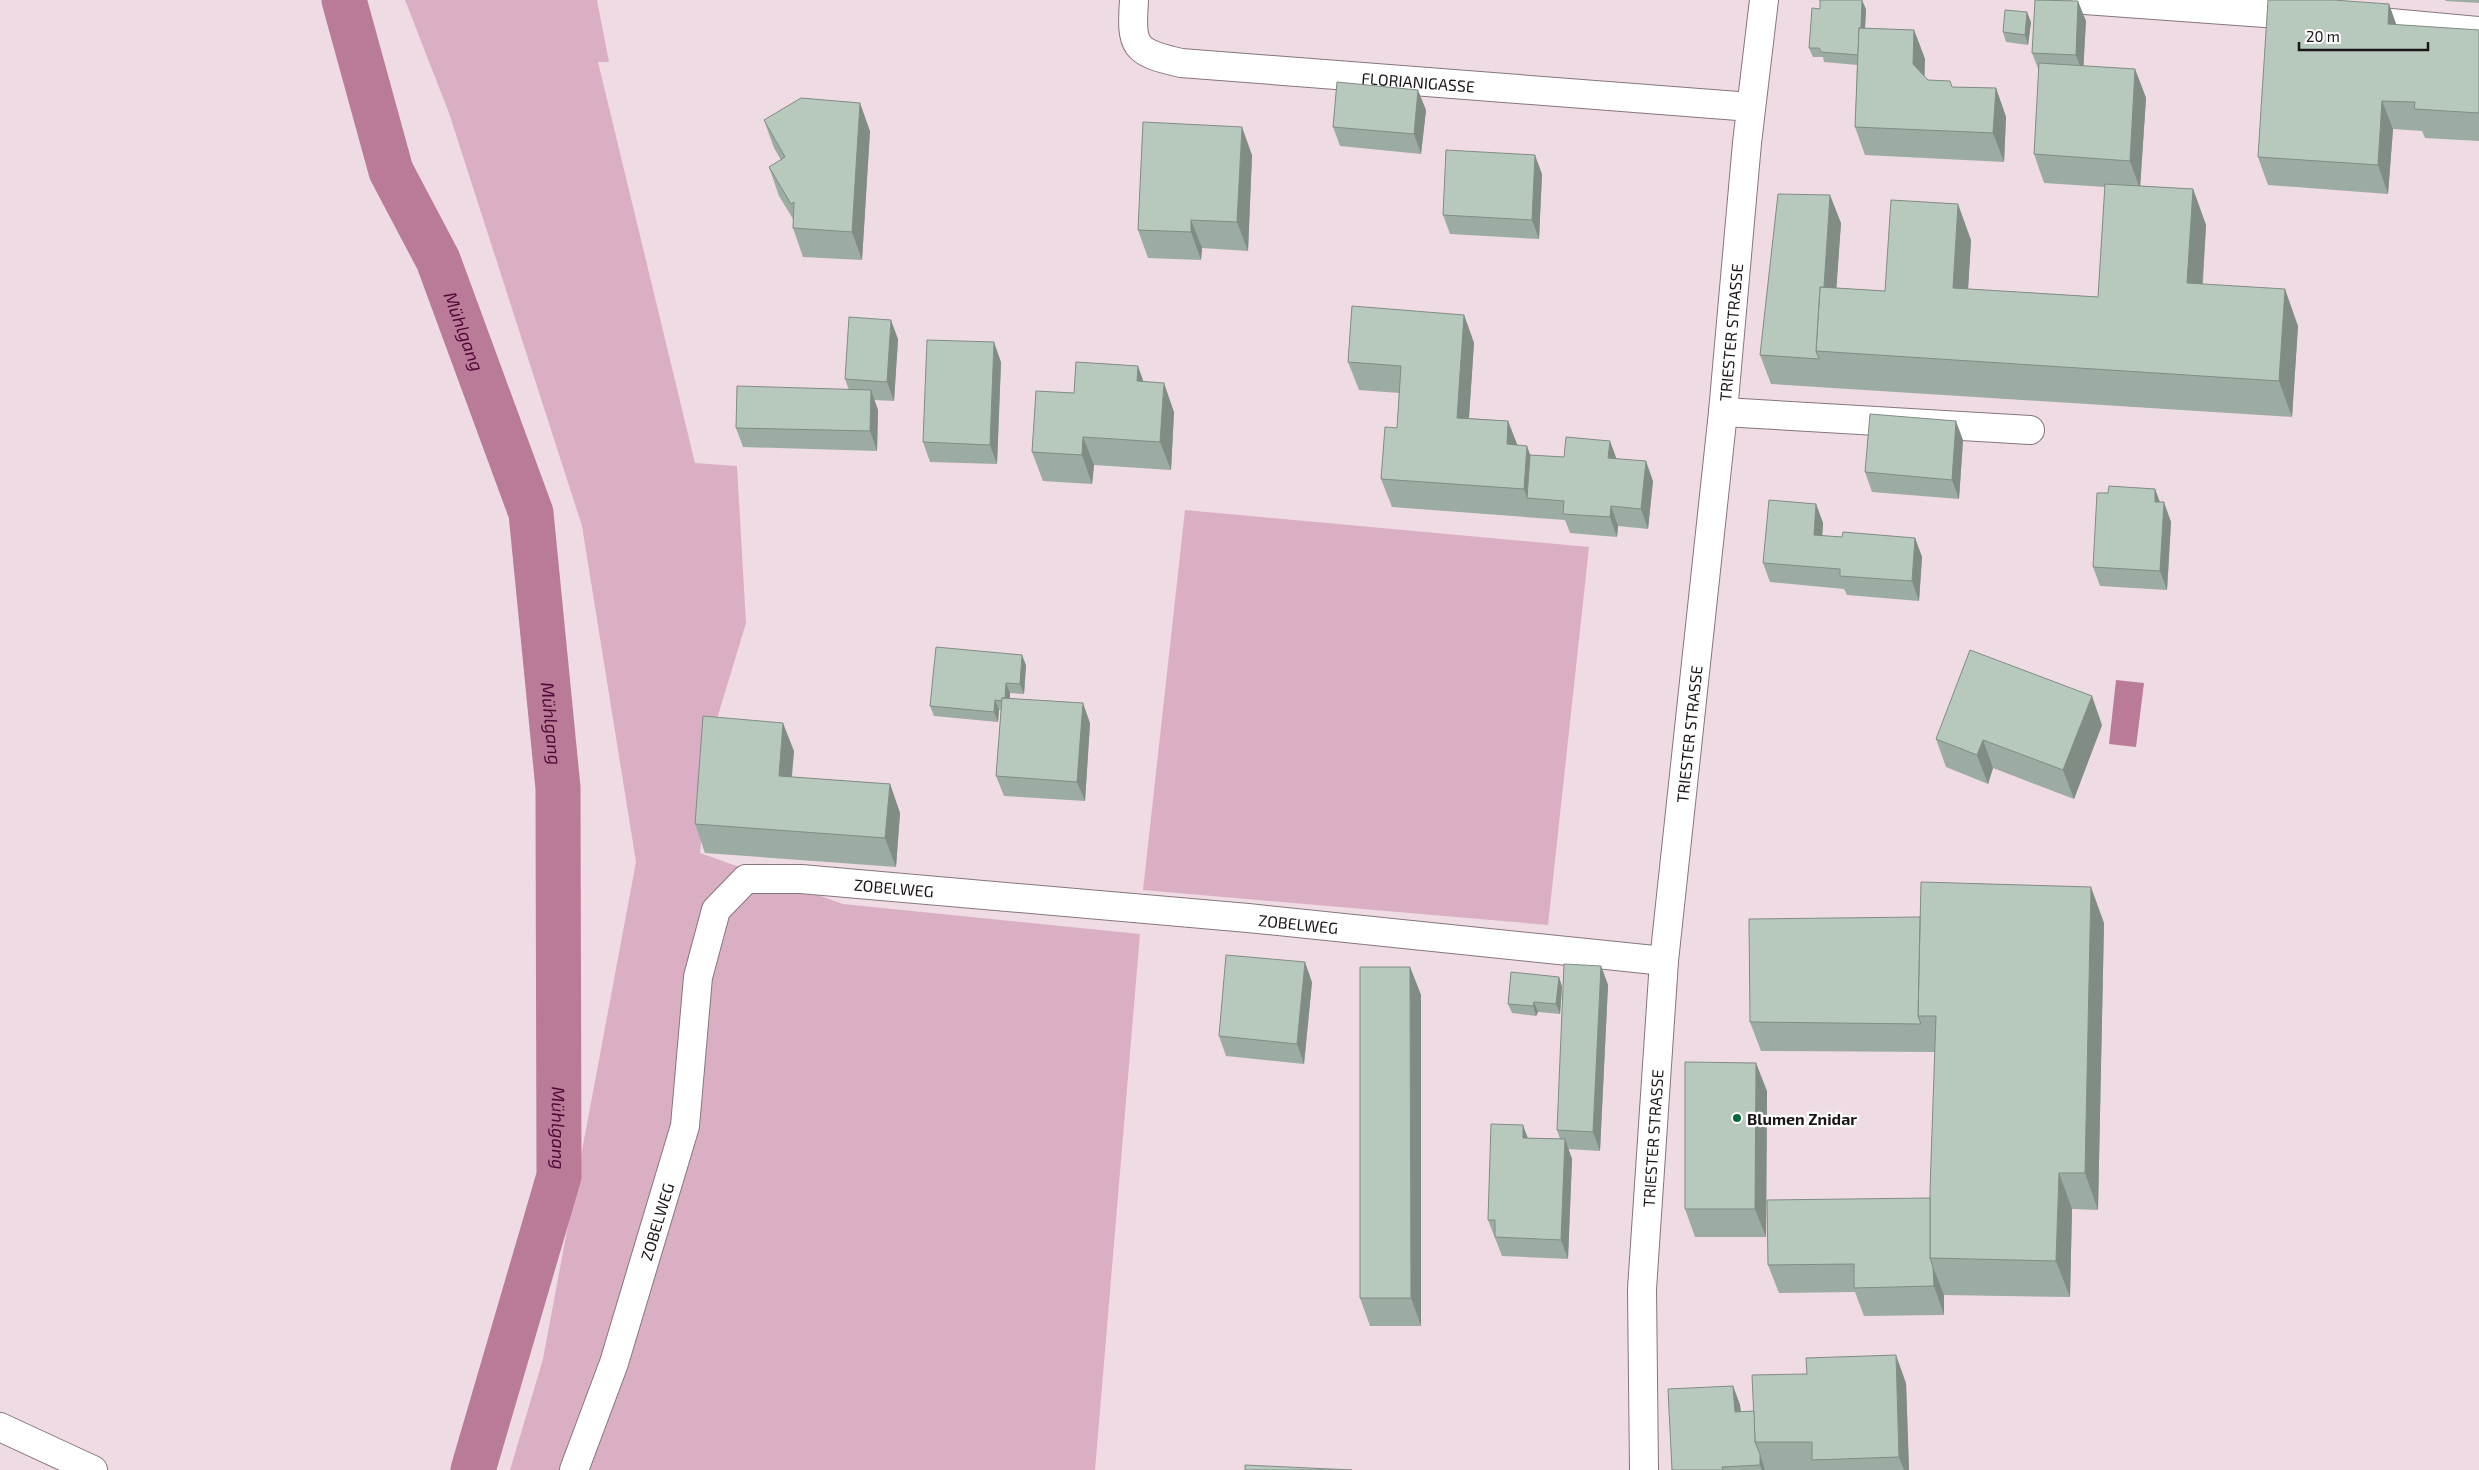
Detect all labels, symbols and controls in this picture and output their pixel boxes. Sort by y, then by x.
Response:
scale bar [2299,20,2428,52]
text: 20 m [2306,27,2340,45]
street label: FLORIANIGASSE [1361,67,1476,95]
street label: TRIESTER STRASSE [1715,263,1746,402]
water label: Mühlgang [440,289,489,374]
street label: TRIESTER STRASSE [1672,664,1705,804]
water label: Mühlgang [537,681,567,766]
street label: ZOBELWEG [853,874,935,900]
street label: ZOBELWEG [1257,910,1339,937]
street label: TRIESTER STRASSE [1638,1069,1666,1208]
water label: Mühlgang [548,1087,570,1170]
place label: Blumen Znidar [1747,1109,1857,1128]
marker: Blumen Znidar [1731,1112,1743,1124]
street label: ZOBELWEG [636,1180,677,1263]

